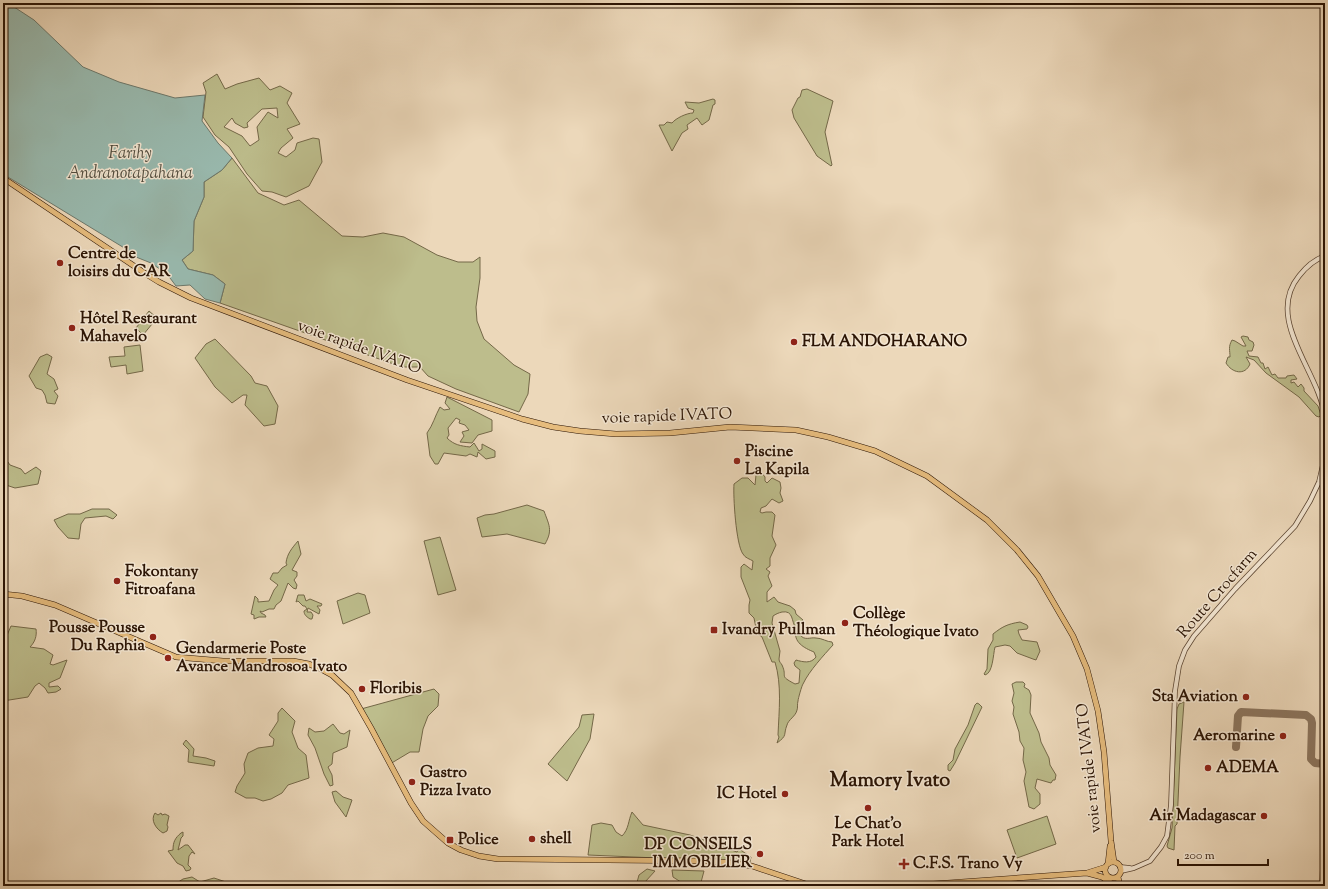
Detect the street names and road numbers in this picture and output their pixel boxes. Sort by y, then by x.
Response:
street label: voie rapide IVATO [294,315,424,381]
street label: voie rapide IVATO [601,403,733,431]
street label: Route Crocfarm [1173,544,1263,644]
street label: voie rapide IVATO [1072,702,1108,834]

